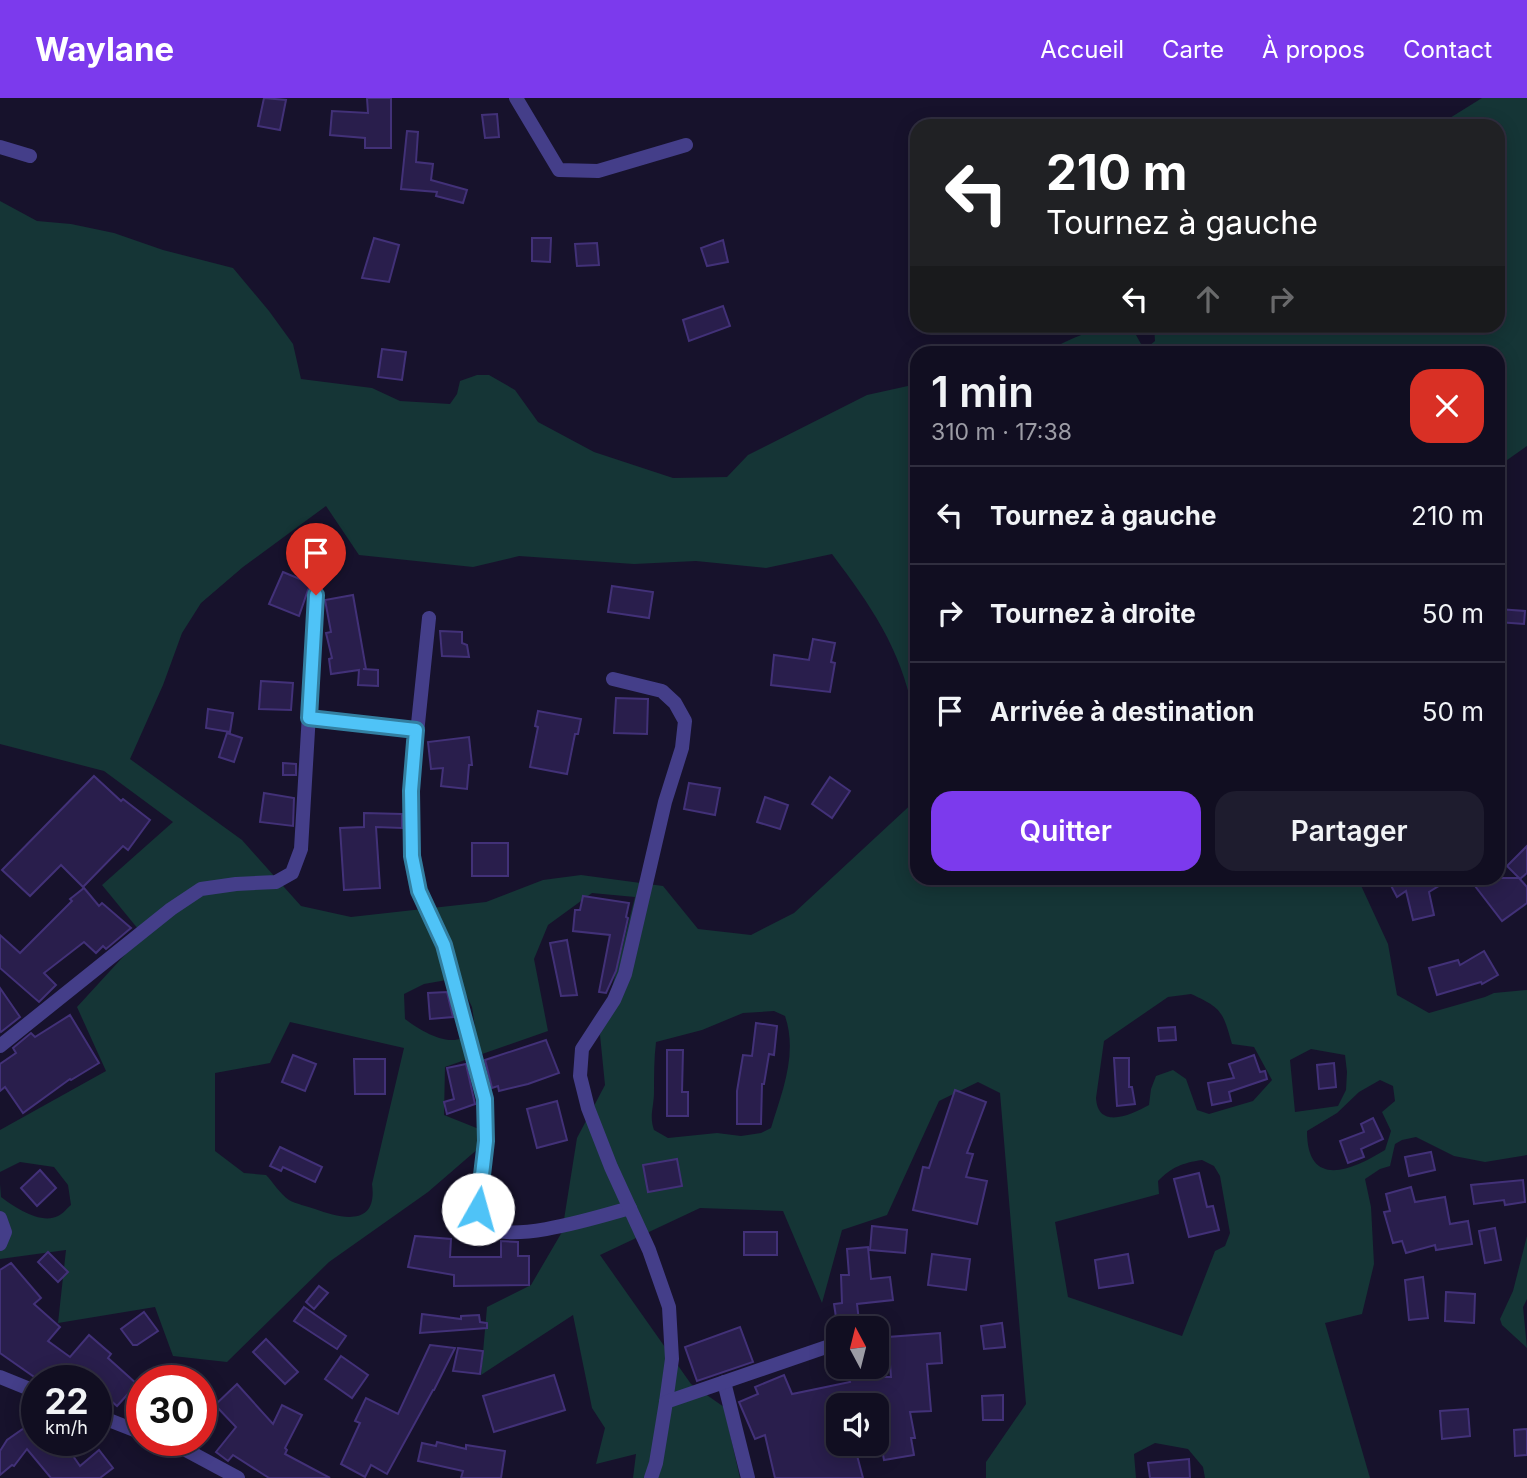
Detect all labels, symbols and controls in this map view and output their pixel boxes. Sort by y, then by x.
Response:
text: Waylane [35,29,174,69]
text: Accueil [1040,35,1124,64]
text: Carte [1162,35,1224,64]
text: À propos [1262,35,1365,64]
text: Contact [1403,35,1492,64]
text: 210 m [1046,143,1187,202]
icon: left [931,147,1022,238]
text: Tournez à gauche [1046,203,1318,242]
icon: left [1116,280,1154,318]
icon: ahead [1189,280,1227,318]
icon: right [1262,280,1300,318]
text: 1 min [931,366,1034,417]
button: close [1410,369,1484,443]
text: 310 m · 17:38 [931,418,1072,446]
icon: left [931,496,969,534]
text: Tournez à gauche [990,500,1216,531]
text: 210 m [1411,500,1484,531]
pin [286,523,346,595]
icon: arrive [297,534,335,572]
icon: right [931,594,969,632]
text: Tournez à droite [990,598,1196,629]
text: 50 m [1422,598,1484,629]
icon: arrive [931,692,969,730]
text: Arrivée à destination [990,696,1255,727]
text: 50 m [1422,696,1484,727]
button: Quitter [931,791,1201,871]
button: Partager [1215,791,1484,871]
position arrow [441,1172,515,1246]
north arrow [826,1316,889,1379]
map controls [826,1316,889,1456]
speed limit sign: 30 [126,1365,217,1456]
text: 22 [44,1380,89,1422]
button: sound [826,1393,889,1456]
text: km/h [45,1417,88,1438]

